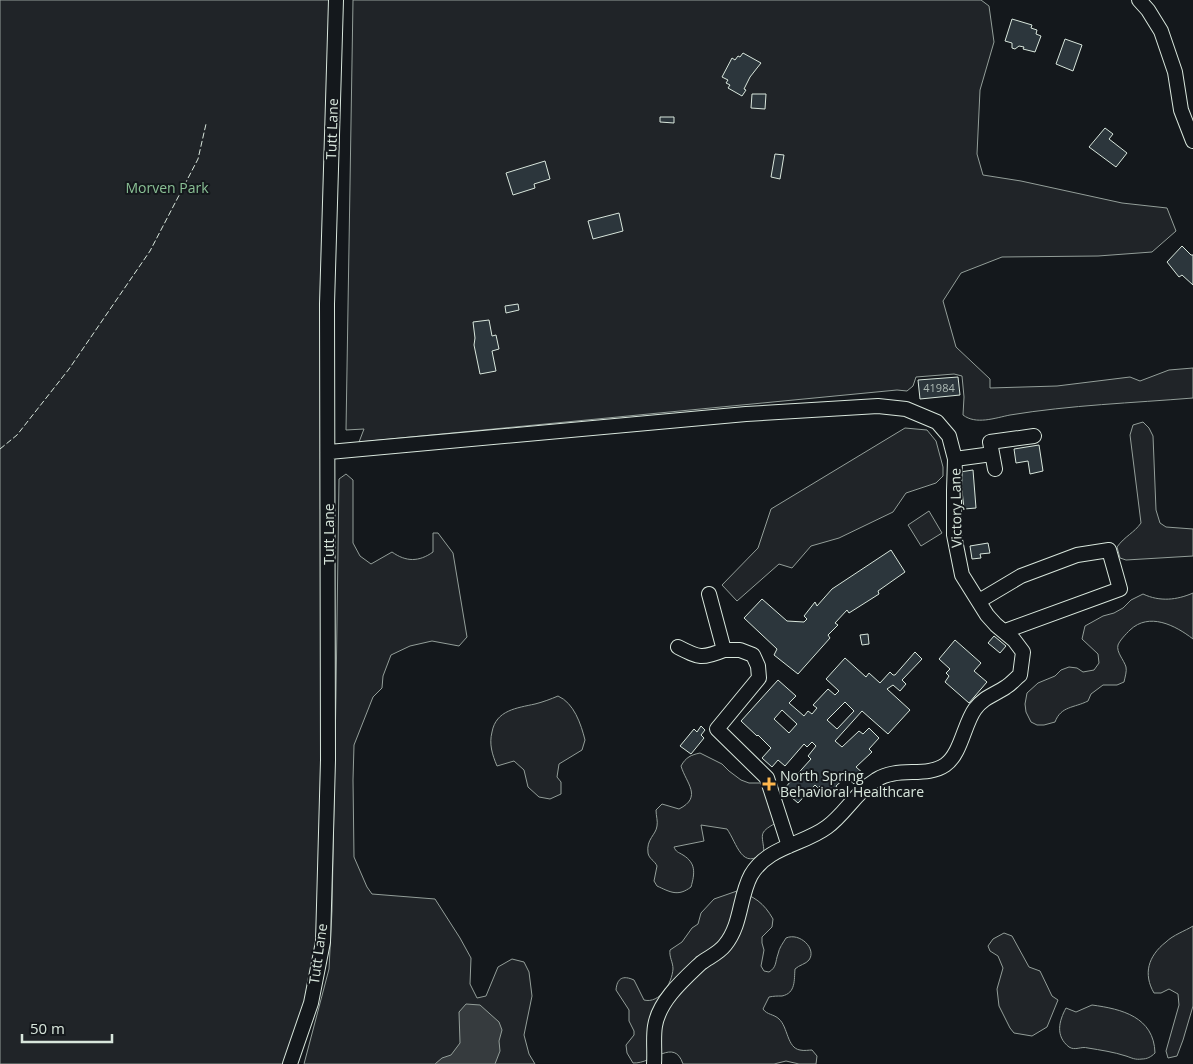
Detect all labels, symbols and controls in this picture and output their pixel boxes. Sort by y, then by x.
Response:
street label: Tutt Lane [321,98,342,160]
park label: Morven Park [125,178,209,197]
house number: 41984 [923,380,955,395]
street label: Victory Lane [945,468,966,548]
street label: Tutt Lane [319,503,338,565]
place label: North Spring Behavioral Healthcare [780,766,924,801]
marker: North Spring Behavioral Healthcare [762,777,776,791]
street label: Tutt Lane [304,922,331,986]
scale bar [22,1012,112,1044]
text: 50 m [30,1018,65,1038]

